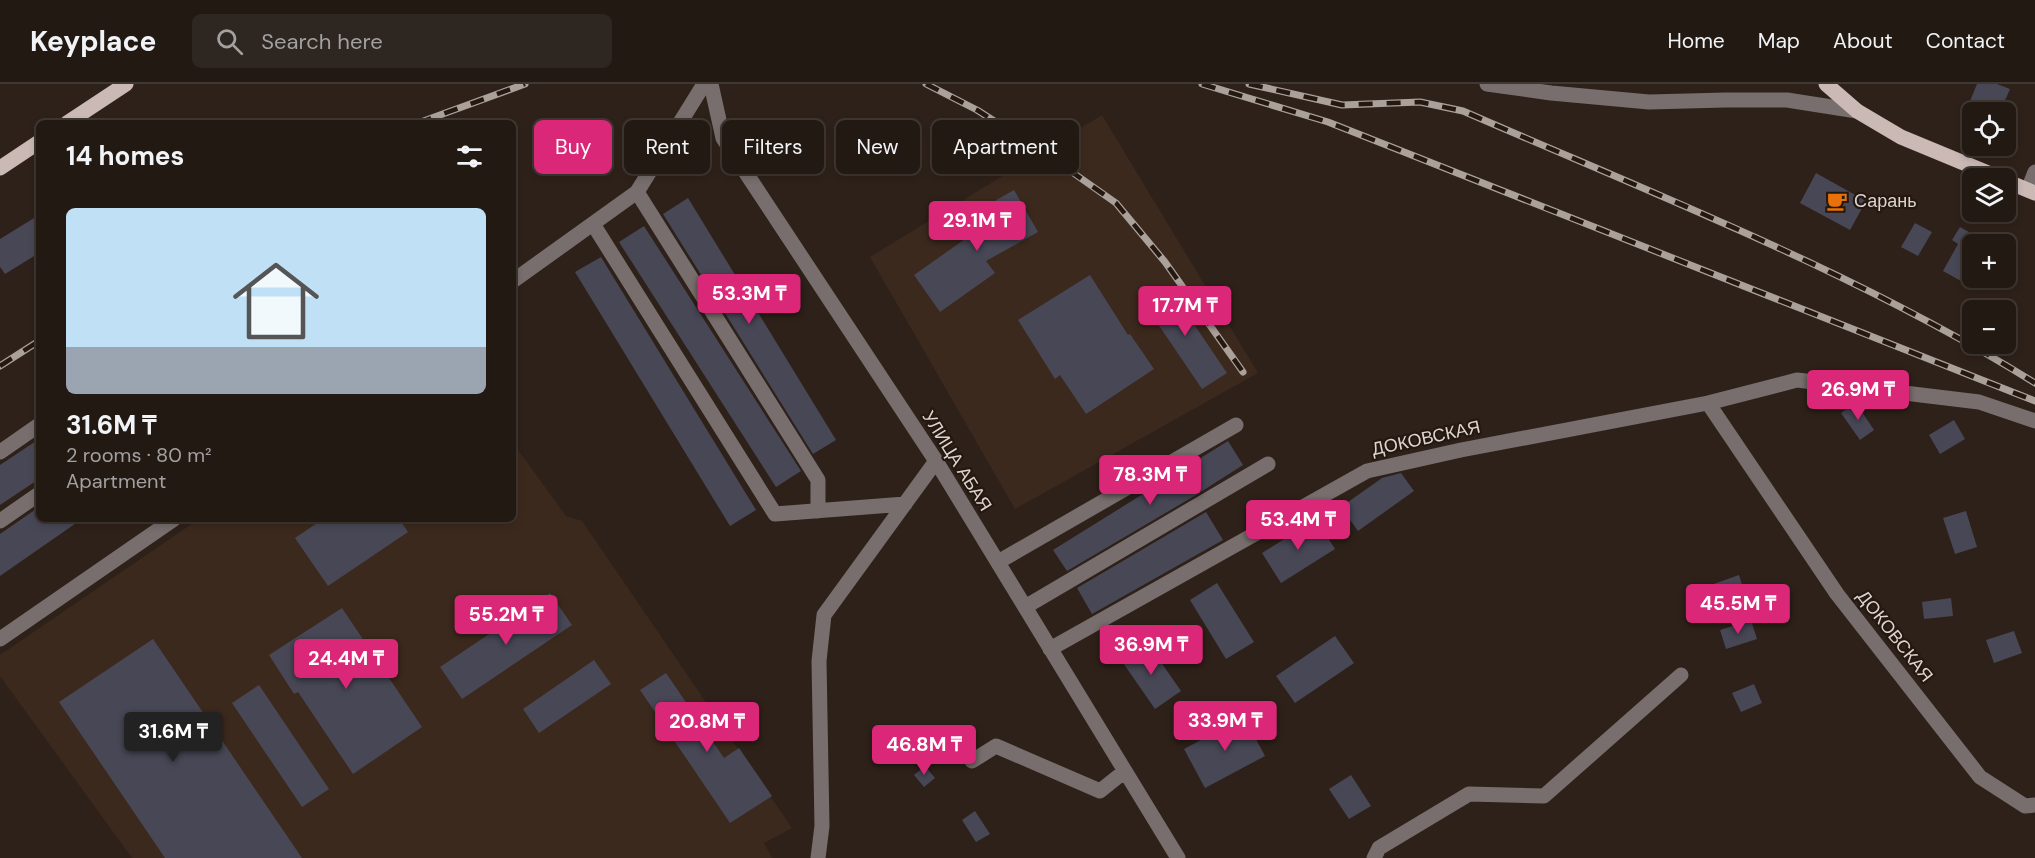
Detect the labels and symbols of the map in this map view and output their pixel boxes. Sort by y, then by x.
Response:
cafe icon: Сарань [1825,189,1849,213]
place label: Сарань [1854,189,1917,213]
pin: 29.1M ₸ [922,201,1032,252]
pin: 53.3M ₸ [694,274,804,325]
pin: 17.7M ₸ [1130,286,1240,337]
pin: 26.9M ₸ [1803,370,1913,421]
street label: УЛИЦА АБАЯ [917,406,997,516]
street label: ДОКОВСКАЯ [1370,415,1482,461]
pin: 78.3M ₸ [1095,455,1205,506]
pin: 53.4M ₸ [1243,500,1353,551]
pin: 45.5M ₸ [1683,584,1793,635]
street label: ДОКОВСКАЯ [1852,585,1938,687]
pin: 55.2M ₸ [451,595,561,646]
pin: 36.9M ₸ [1096,625,1206,676]
pin: 24.4M ₸ [291,639,401,690]
pin: 33.9M ₸ [1170,701,1280,752]
pin: 20.8M ₸ [652,702,762,753]
pin: 31.6M ₸ [118,712,228,763]
pin: 46.8M ₸ [869,725,979,776]

